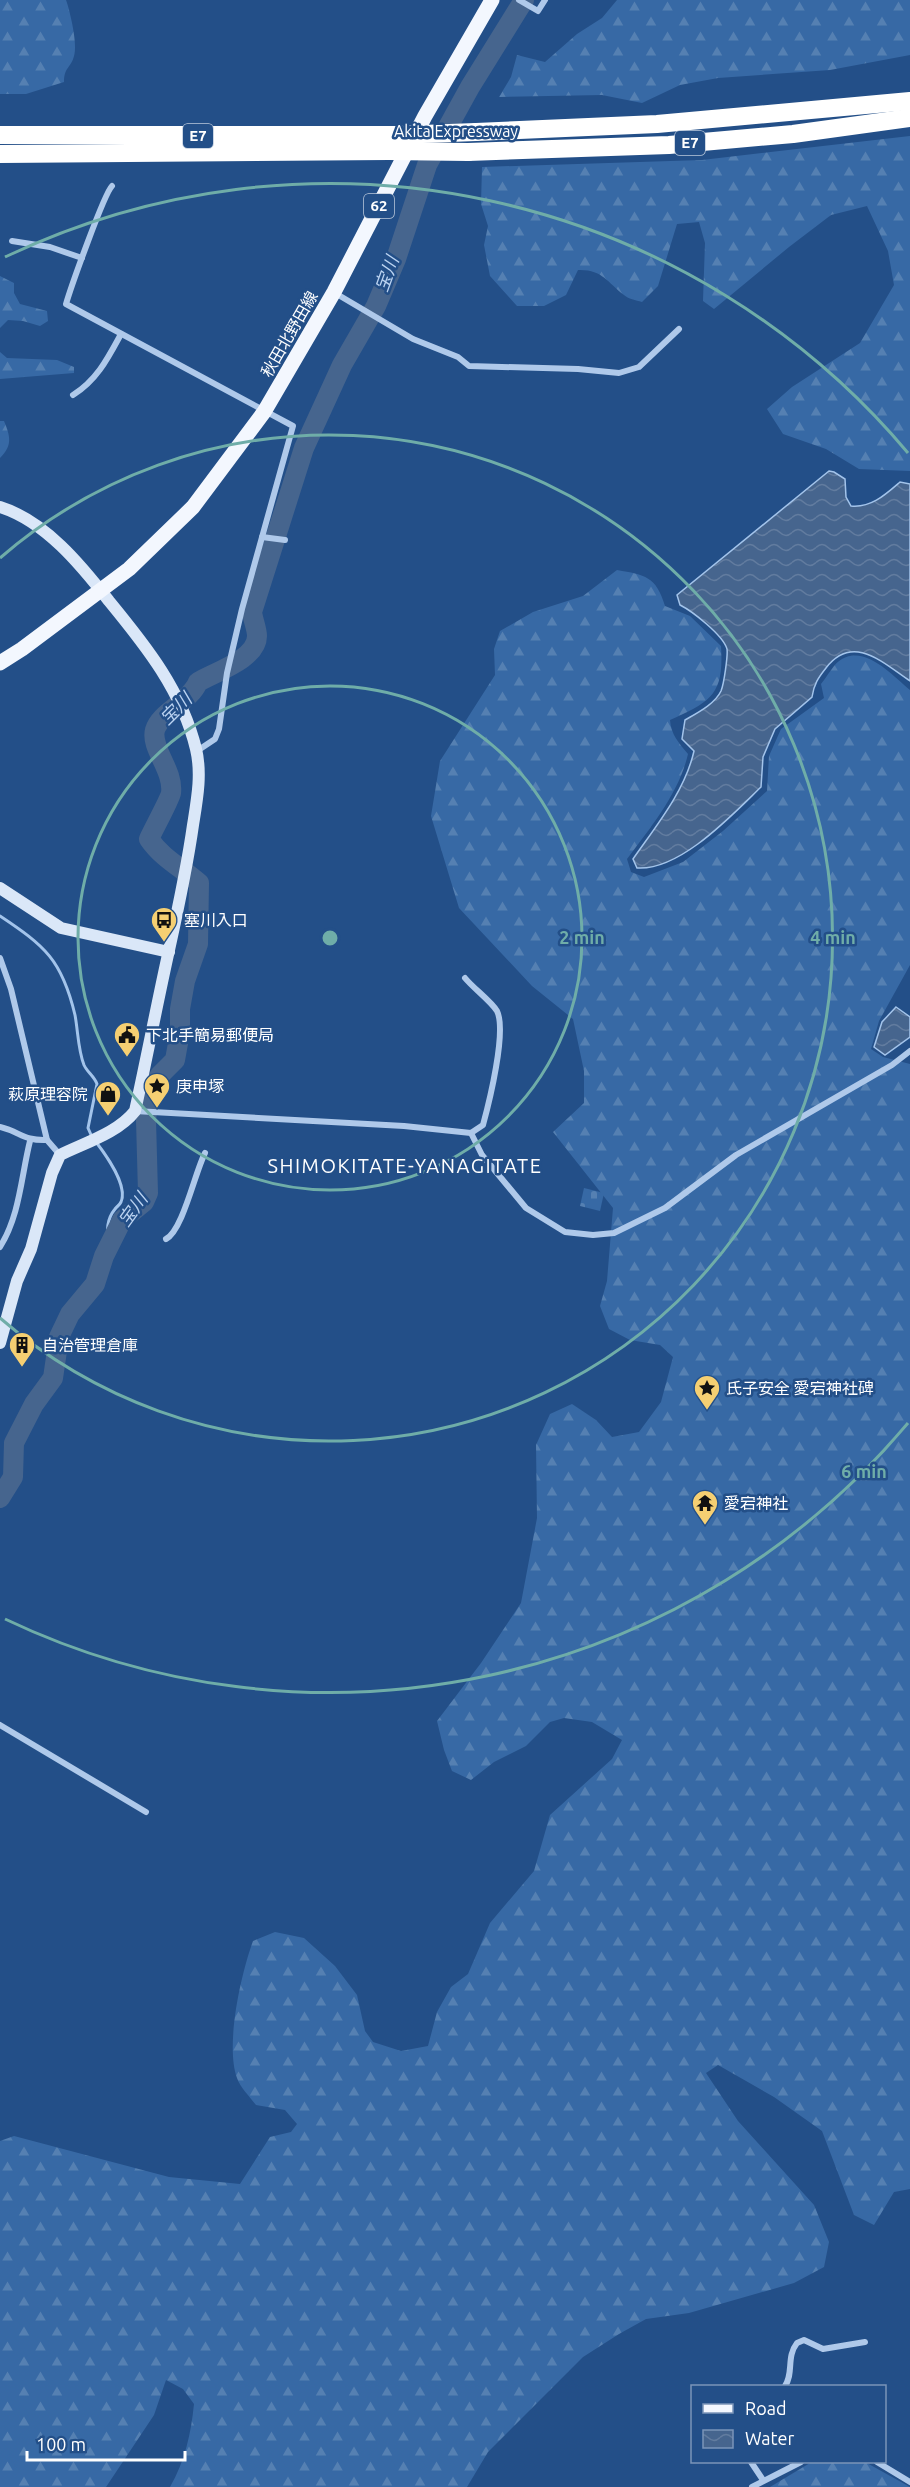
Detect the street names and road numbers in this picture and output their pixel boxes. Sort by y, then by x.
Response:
street label: Akita Expressway [394,122,518,140]
road number: E7 [183,124,213,148]
road number: E7 [675,131,705,155]
road number: 62 [364,194,394,218]
street label: 秋田北野田線 [257,288,321,380]

